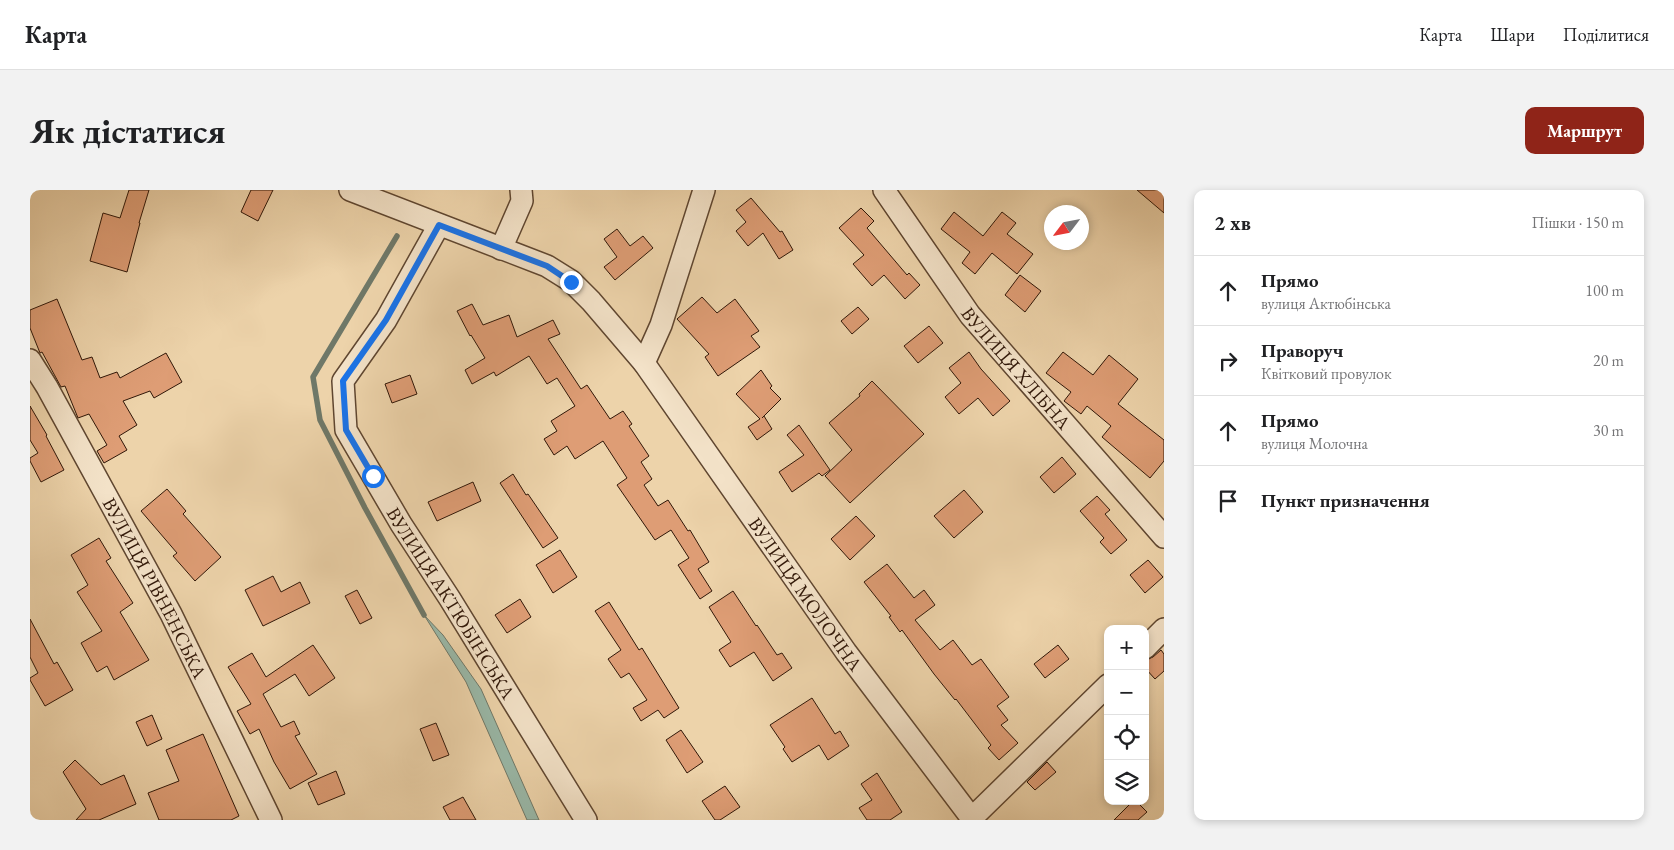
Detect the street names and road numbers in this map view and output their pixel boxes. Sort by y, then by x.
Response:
street label: ВУЛИЦЯ ХЛІБНА [956,302,1077,435]
street label: ВУЛИЦЯ РІВНЕНСЬКА [97,493,213,683]
street label: ВУЛИЦЯ АКТЮБІНСЬКА [381,502,521,704]
street label: ВУЛИЦЯ МОЛОЧНА [743,512,869,676]

